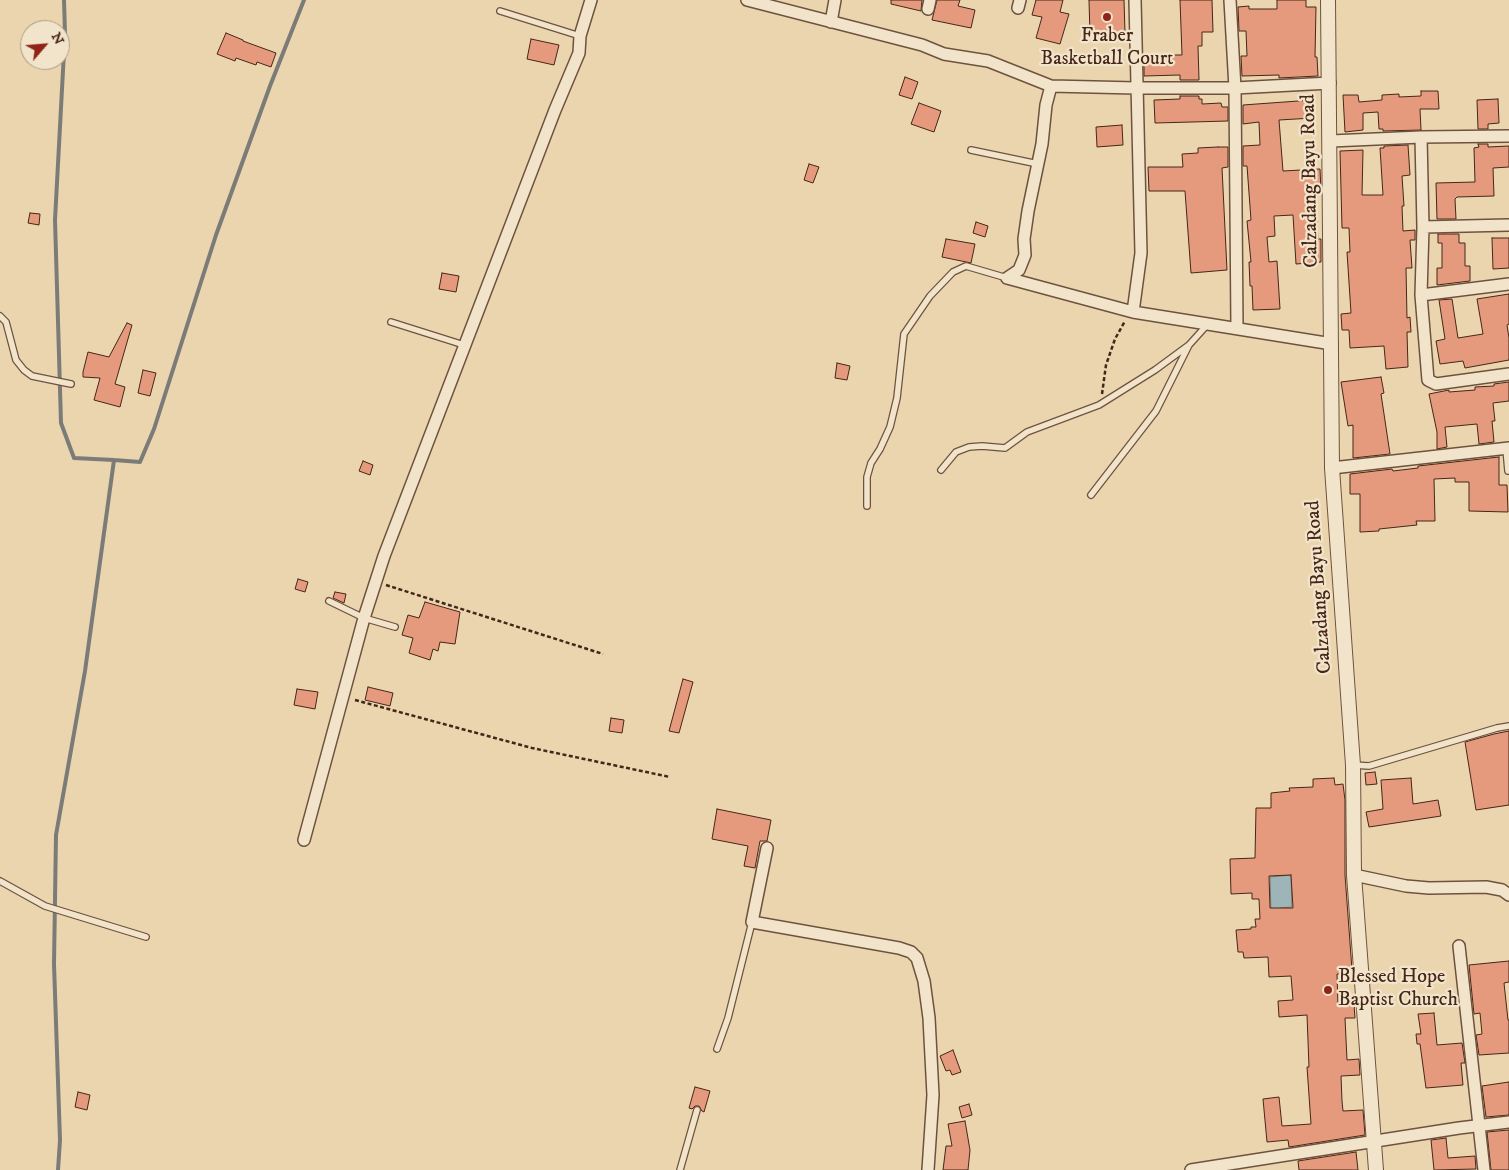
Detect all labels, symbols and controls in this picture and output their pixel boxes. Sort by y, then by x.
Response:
marker: Fraber Basketball Court [1101,11,1113,23]
north arrow [20,20,70,70]
place label: Fraber Basketball Court [1041,25,1173,72]
text: N [47,29,68,48]
street label: Calzadang Bayu Road [1297,94,1325,268]
street label: Calzadang Bayu Road [1302,499,1338,675]
place label: Blessed Hope Baptist Church [1338,966,1458,1013]
marker: Blessed Hope Baptist Church [1322,984,1334,996]

